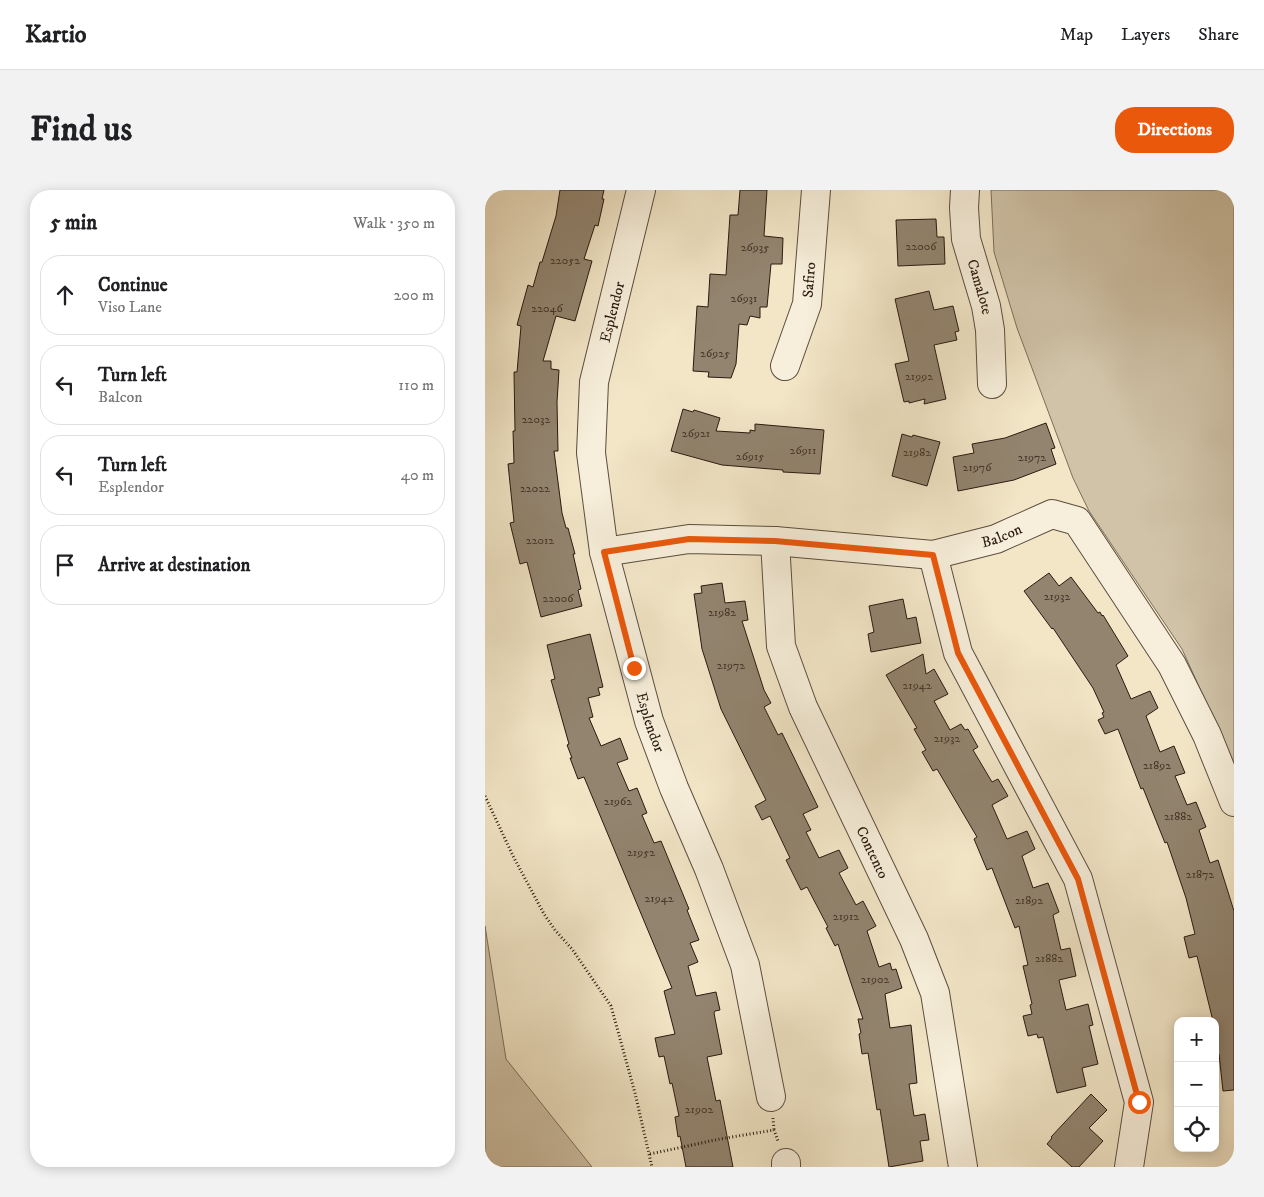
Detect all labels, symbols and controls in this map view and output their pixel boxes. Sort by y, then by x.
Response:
text: Kartio [25,20,87,50]
text: Map [1060,24,1093,46]
text: Layers [1121,24,1170,46]
text: Share [1198,24,1239,46]
button: Directions [1115,107,1234,153]
text: Find us [30,108,132,152]
text: 5 min [50,210,97,236]
text: Walk · 350 m [353,213,435,233]
house number: 22006 [906,239,937,254]
house number: 26935 [741,240,769,255]
house number: 22052 [550,253,580,268]
street label: Camalote [963,257,996,316]
street label: Safiro [799,261,820,298]
text: Continue [98,274,168,297]
street label: Esplendor [596,279,629,344]
icon: ahead [51,281,79,309]
text: 200 m [393,285,434,305]
house number: 26931 [730,291,758,306]
text: Viso Lane [98,297,162,317]
house number: 22046 [531,301,563,316]
house number: 26925 [700,346,730,361]
text: Turn left [98,364,167,387]
house number: 21992 [905,369,933,384]
icon: left [51,371,79,399]
text: 110 m [398,375,434,395]
text: Balcon [98,387,143,407]
house number: 22032 [522,412,550,427]
house number: 26921 [682,426,710,441]
house number: 26911 [790,443,816,458]
house number: 21982 [903,445,931,460]
house number: 26915 [736,449,764,464]
house number: 21972 [1018,450,1046,465]
text: Turn left [98,454,167,477]
house number: 21976 [963,460,992,475]
icon: left [51,461,79,489]
text: 40 m [401,465,434,485]
text: Esplendor [98,477,164,497]
house number: 22022 [520,481,550,496]
street label: Balcon [980,520,1025,552]
house number: 22012 [526,533,554,548]
icon: arrive [51,551,79,579]
text: Arrive at destination [98,554,250,577]
house number: 21932 [1044,589,1070,604]
house number: 22006 [543,591,574,606]
house number: 21982 [708,605,736,620]
route end [623,657,646,680]
house number: 21972 [717,658,745,673]
house number: 21942 [902,678,932,693]
street label: Esplendor [632,690,669,755]
house number: 21932 [934,731,960,746]
house number: 21892 [1143,758,1171,773]
house number: 21962 [604,794,632,809]
house number: 21882 [1164,809,1192,824]
street label: Contento [851,823,893,882]
house number: 21952 [627,845,655,860]
house number: 21872 [1186,867,1214,882]
house number: 21942 [644,891,674,906]
house number: 21892 [1015,893,1043,908]
house number: 21912 [833,909,859,924]
house number: 21882 [1035,951,1063,966]
house number: 21902 [861,972,889,987]
map controls [1174,1017,1219,1152]
button: + [1174,1017,1219,1062]
button: − [1174,1062,1219,1107]
route start [1128,1091,1151,1114]
house number: 21902 [685,1102,713,1117]
button: locate [1174,1107,1219,1152]

